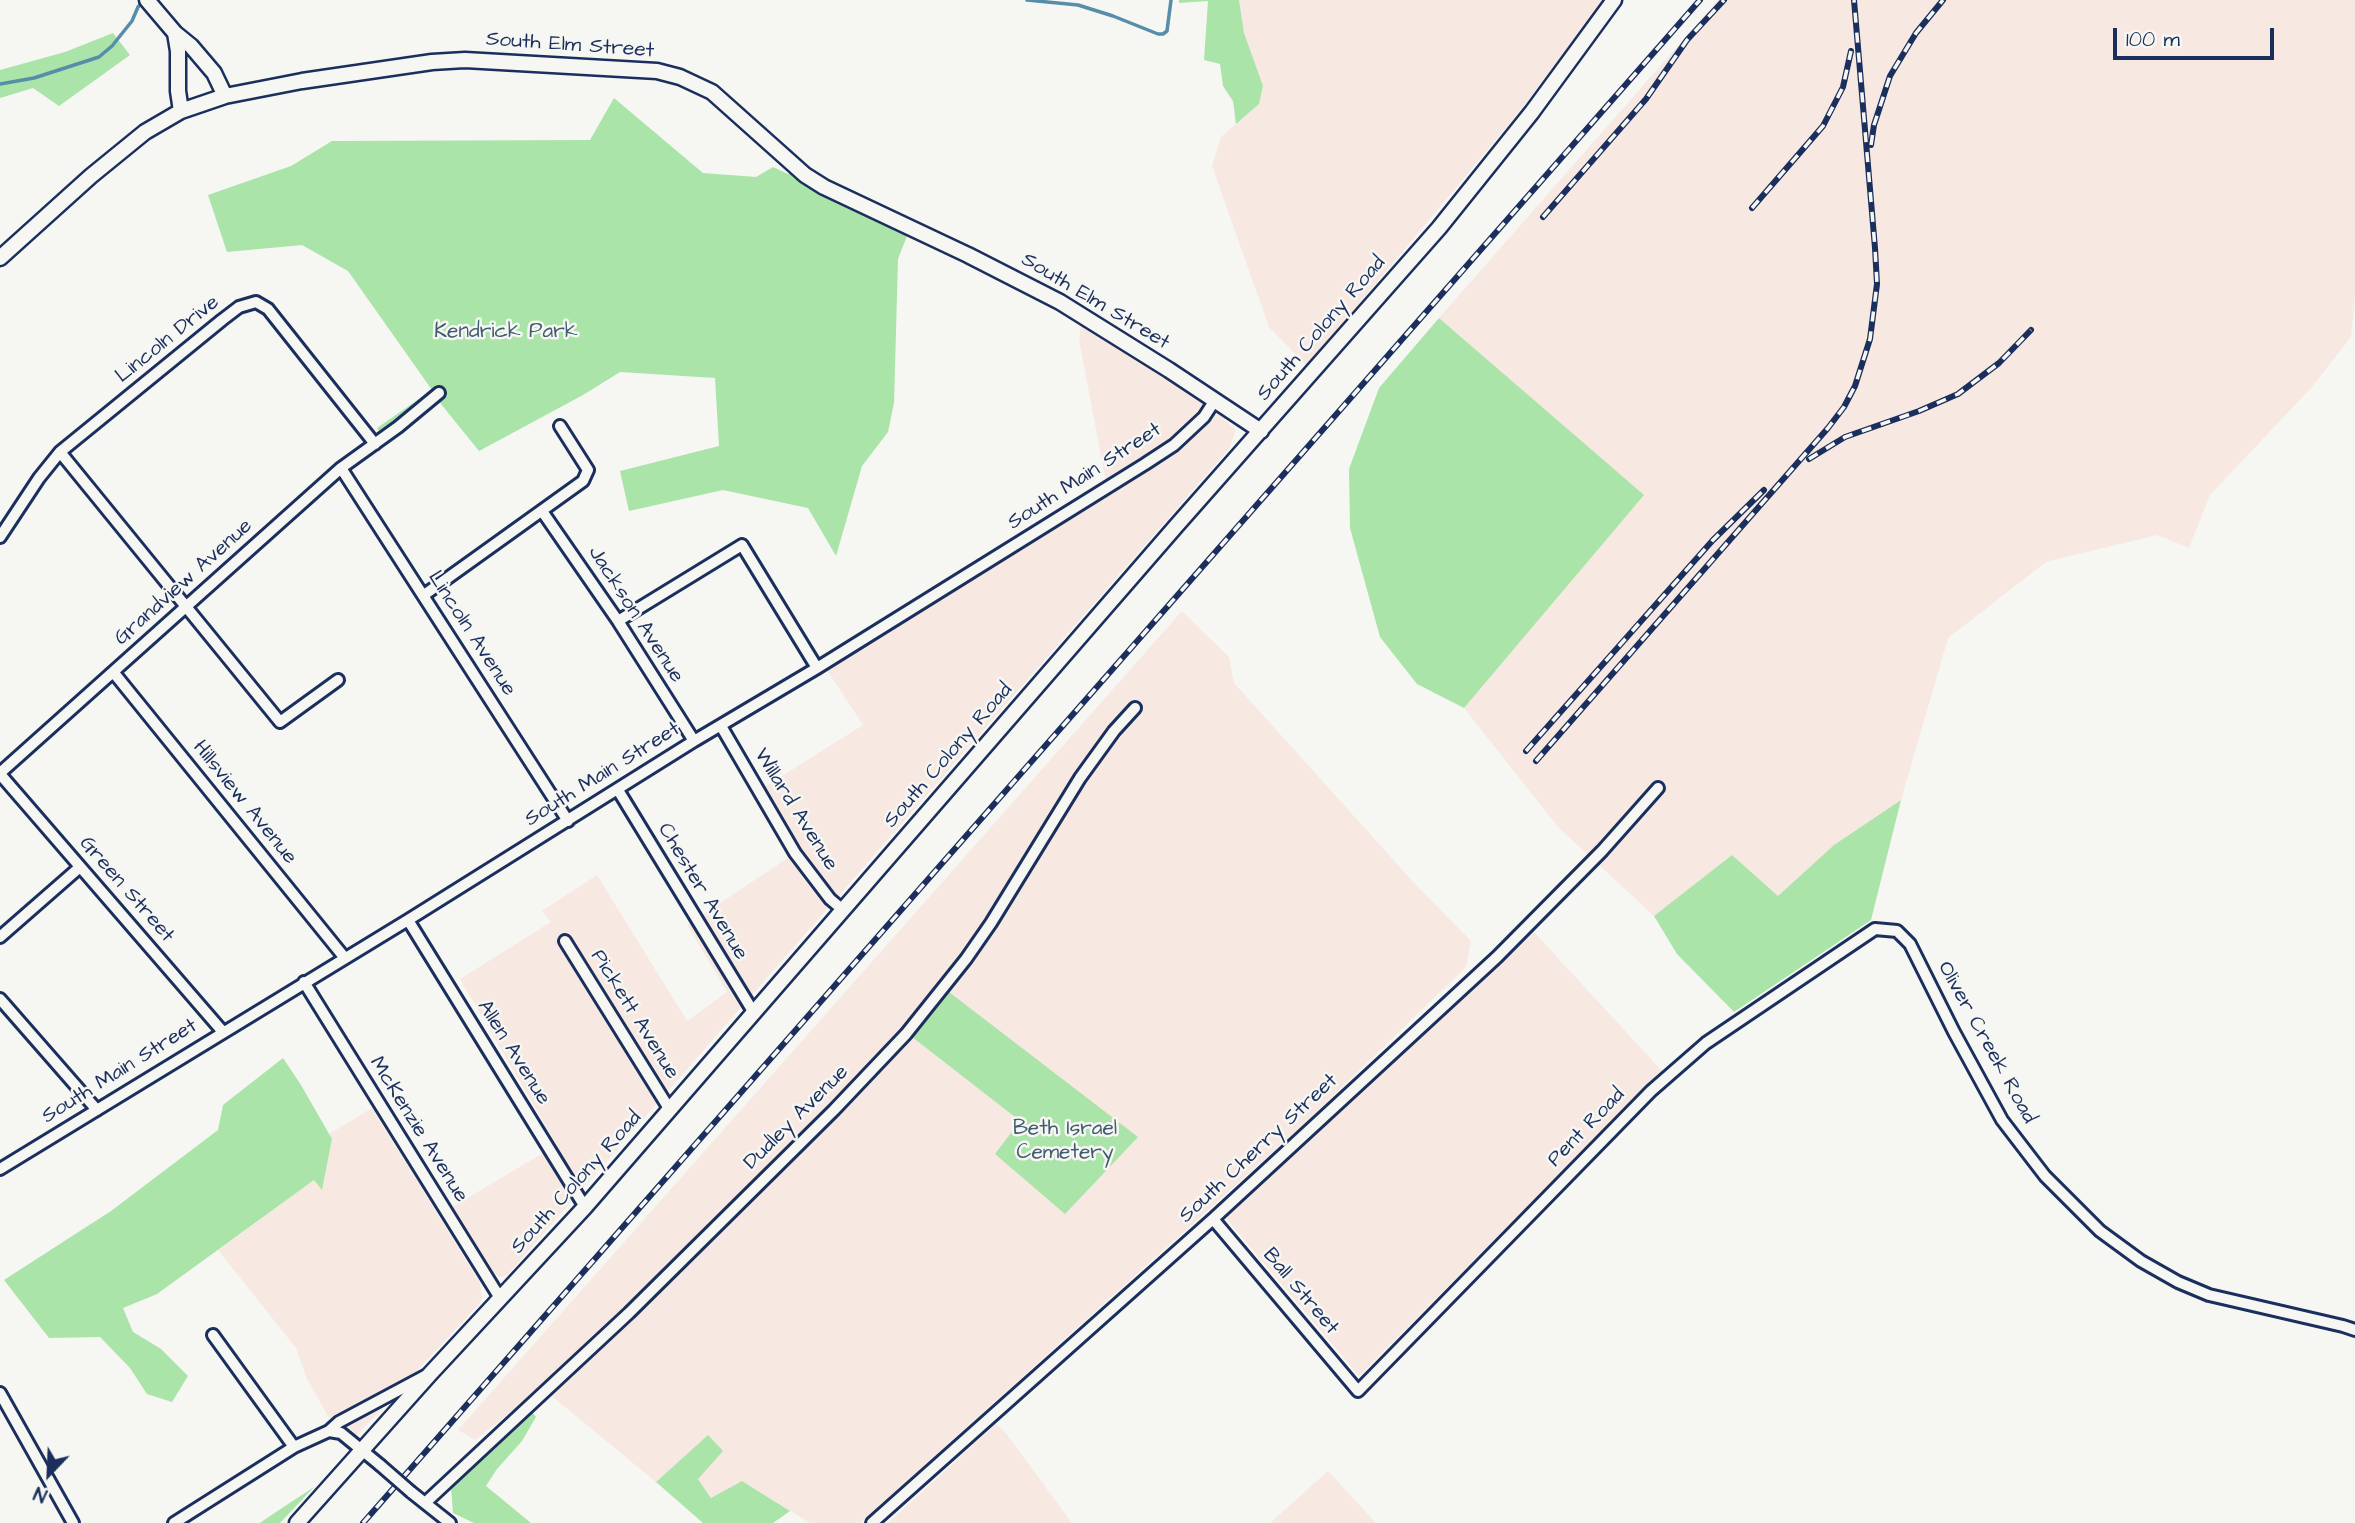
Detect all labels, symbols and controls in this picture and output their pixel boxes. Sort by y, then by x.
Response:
scale bar [2117,14,2278,58]
text: 100 m [2126,25,2180,54]
street label: South Elm Street [485,28,655,64]
street label: South Elm Street [1016,248,1174,356]
street label: South Colony Road [1252,251,1392,407]
street label: Lincoln Drive [111,291,225,389]
park label: Kendrick Park [434,320,578,346]
street label: South Main Street [1003,418,1167,536]
street label: Grandview Avenue [110,514,258,652]
street label: Jackson Avenue [582,542,688,688]
street label: Lincoln Avenue [421,567,521,701]
street label: South Colony Road [879,678,1019,834]
street label: South Main Street [521,717,685,833]
street label: Hillsview Avenue [186,736,302,870]
street label: Willard Avenue [747,744,843,876]
street label: Chester Avenue [651,819,753,965]
street label: Green Street [73,832,179,948]
street label: Pickett Avenue [584,946,684,1084]
street label: Oliver Creek Road [1931,958,2041,1128]
street label: Allen Avenue [471,996,555,1110]
street label: South Main Street [38,1014,202,1130]
street label: McKenzie Avenue [363,1053,473,1207]
street label: Dudley Avenue [739,1060,855,1176]
street label: South Cherry Street [1174,1069,1344,1229]
street label: Pent Road [1543,1083,1631,1173]
street label: South Colony Road [506,1106,648,1260]
park label: Beth Israel Cemetery [1013,1117,1117,1167]
street label: Ball Street [1256,1244,1344,1340]
north arrow [14,1439,84,1509]
text: N [30,1479,51,1509]

